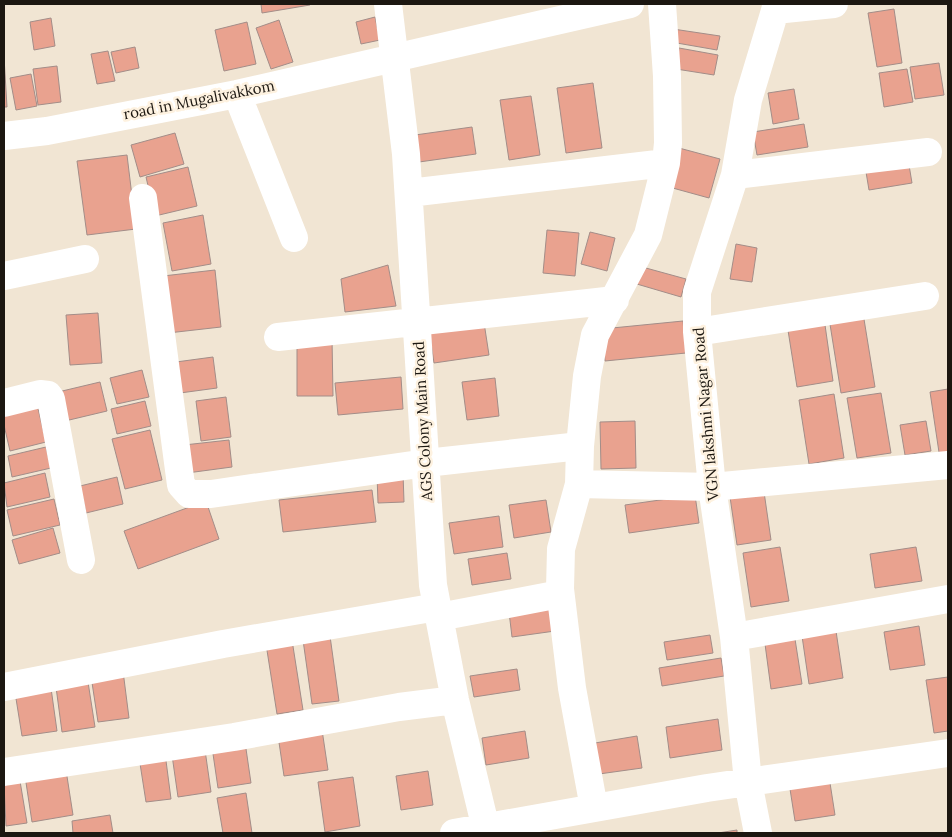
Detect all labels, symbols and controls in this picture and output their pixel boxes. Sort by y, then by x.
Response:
street label: road in Mugalivakkom [122,76,276,123]
street label: VGN lakshmi Nagar Road [688,326,723,503]
street label: AGS Colony Main Road [409,341,436,502]

